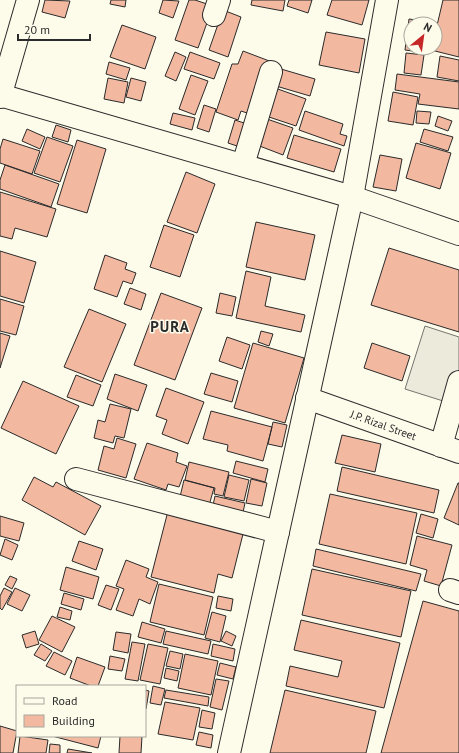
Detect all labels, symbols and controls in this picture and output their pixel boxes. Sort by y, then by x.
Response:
scale bar [18,16,90,42]
north arrow [403,16,443,56]
text: N [421,19,434,35]
text: 20 m [24,22,50,37]
district label: PURA [150,317,190,336]
street label: J.P. Rizal Street [348,407,418,443]
legend [16,685,146,737]
text: Road [52,693,77,708]
text: Building [52,713,95,728]

